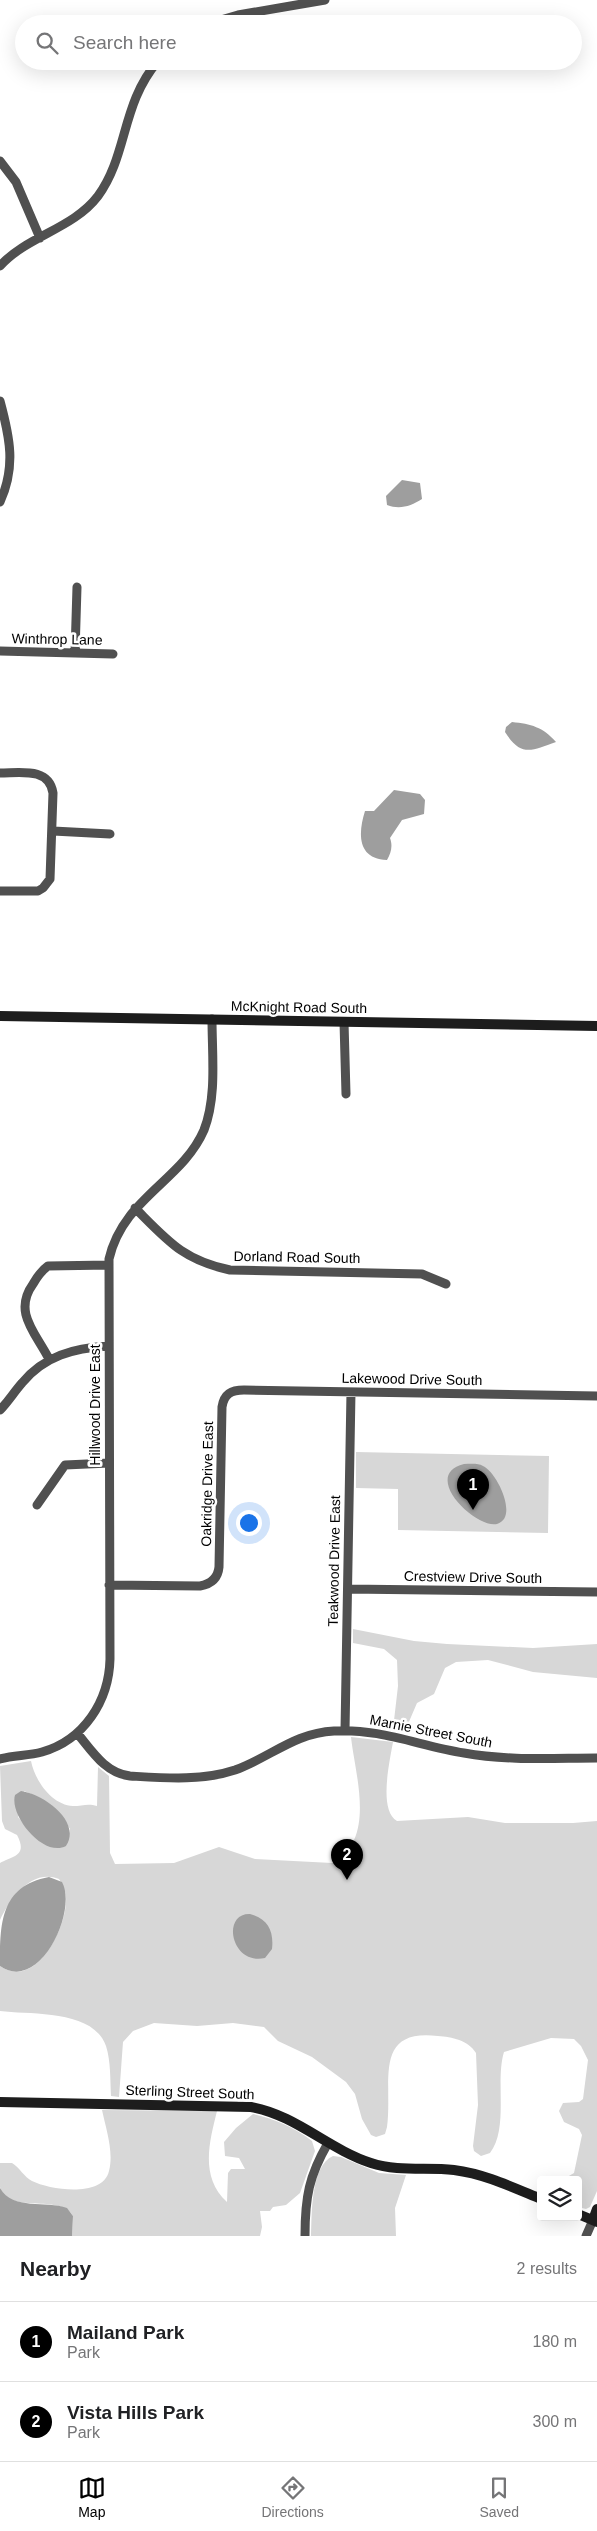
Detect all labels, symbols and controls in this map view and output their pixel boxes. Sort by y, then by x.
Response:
search box [15,15,582,70]
icon: search [33,29,61,57]
text: Search here [73,32,177,53]
street label: Winthrop Lane [11,630,103,648]
street label: McKnight Road South [231,998,367,1016]
street label: Dorland Road South [233,1248,361,1266]
street label: Hillwood Drive East [87,1344,103,1466]
street label: Lakewood Drive South [341,1370,483,1388]
street label: Oakridge Drive East [198,1421,216,1547]
pin: 1 [457,1469,489,1510]
street label: Teakwood Drive East [325,1495,343,1627]
your location [236,1510,262,1536]
street label: Crestview Drive South [404,1568,542,1586]
street label: Marnie Street South [368,1711,494,1751]
pin: 2 [331,1839,363,1880]
street label: Sterling Street South [125,2082,255,2102]
map controls [537,2176,582,2221]
button: layers [537,2176,582,2221]
text: Nearby [20,2257,91,2280]
text: 2 results [517,2260,577,2277]
text: Mailand Park [67,2322,184,2343]
text: 1 [32,2333,40,2350]
text: 180 m [533,2333,577,2350]
text: Park [67,2344,100,2361]
text: Vista Hills Park [67,2402,204,2423]
text: 2 [32,2413,40,2430]
text: 300 m [533,2413,577,2430]
text: Park [67,2424,100,2441]
tab: Map [78,2474,106,2520]
tab: Directions [262,2474,324,2520]
tab: Saved [479,2474,519,2520]

